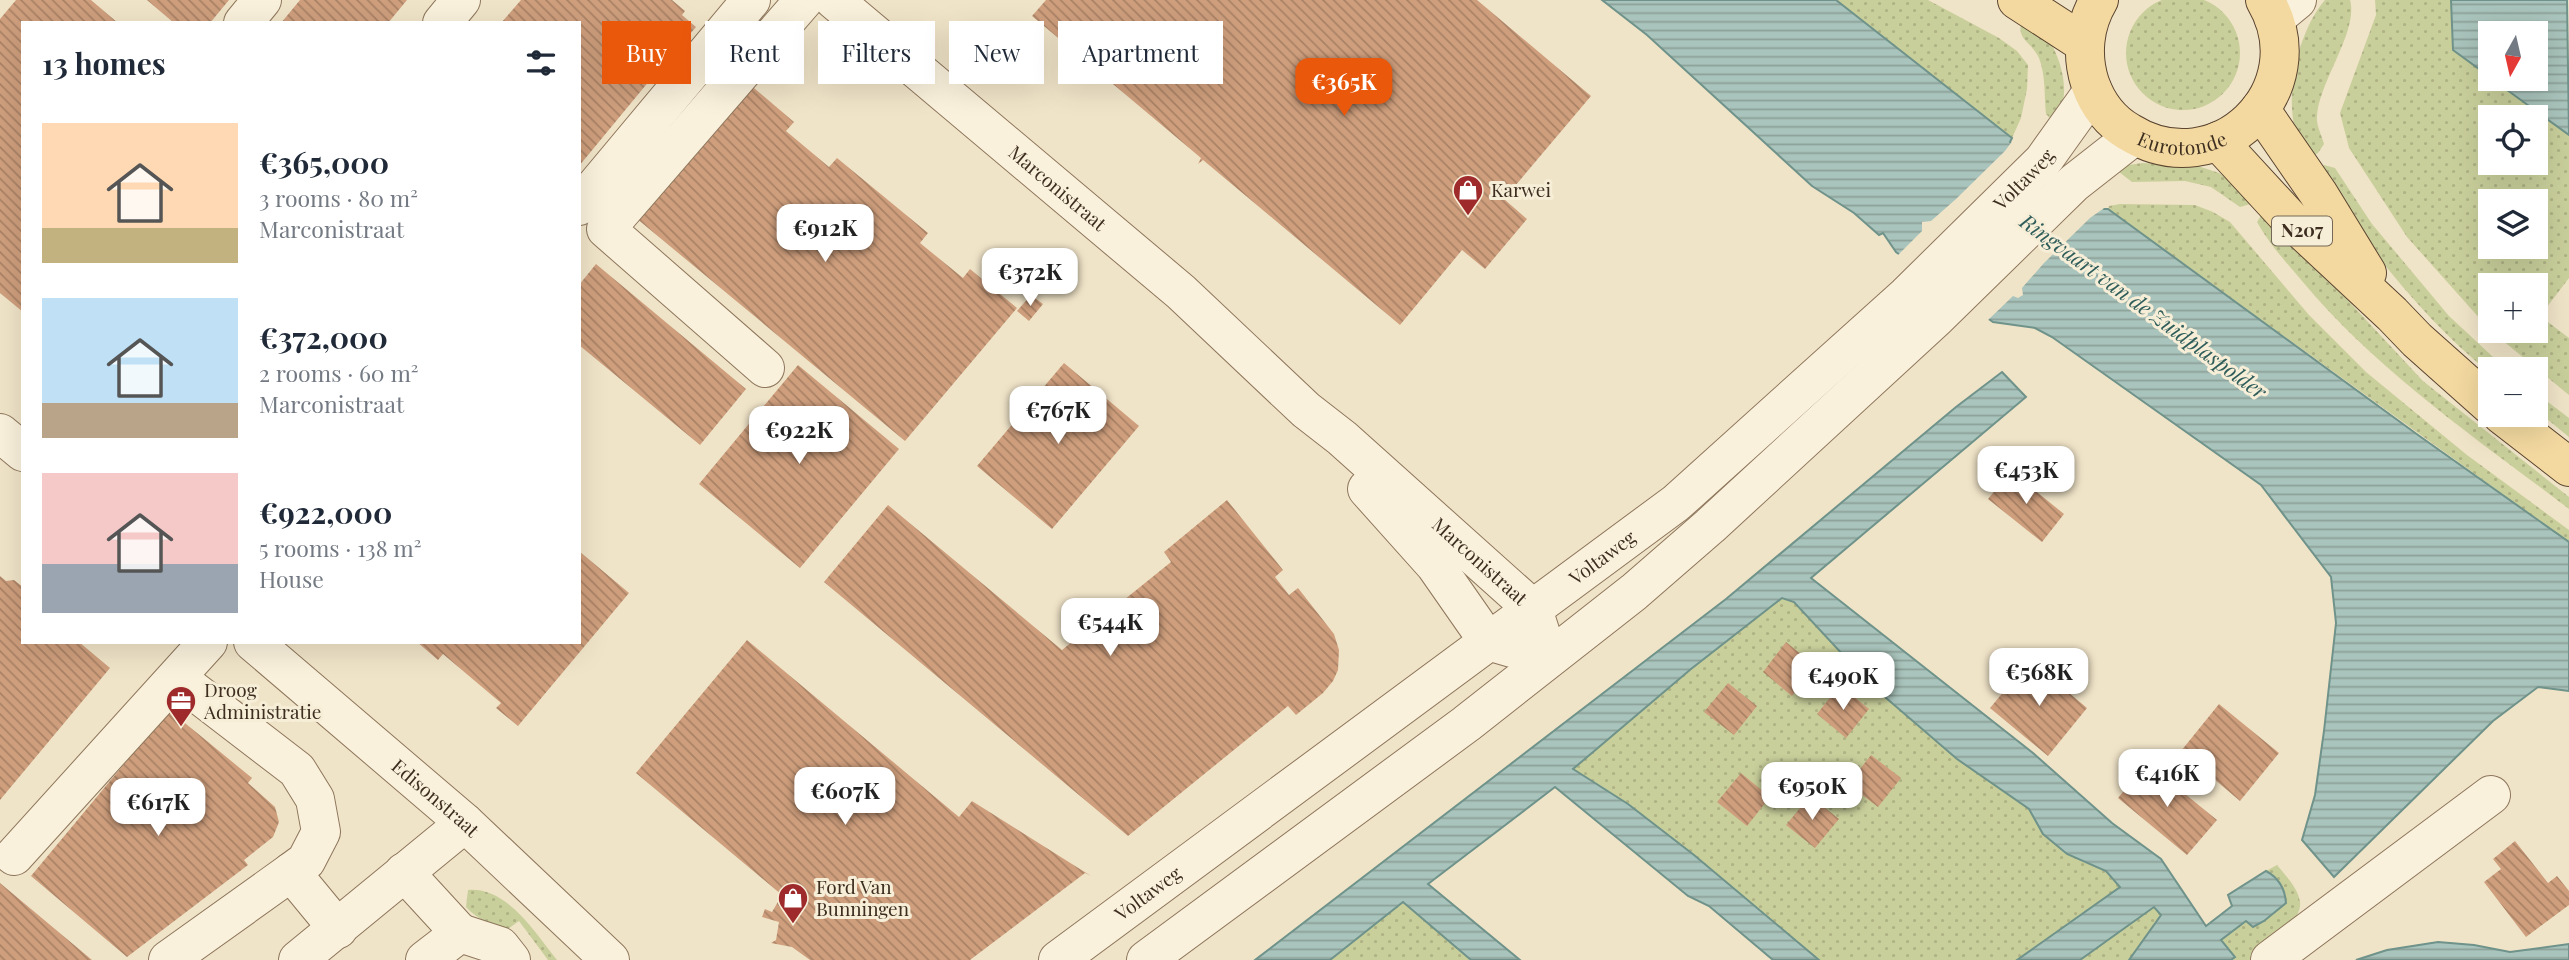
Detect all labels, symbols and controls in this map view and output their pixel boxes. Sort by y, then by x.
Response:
chip: Buy [602,21,691,84]
chip: Rent [705,21,804,84]
chip: Filters [818,21,935,84]
chip: New [949,21,1044,84]
chip: Apartment [1058,21,1223,84]
north arrow [2478,21,2548,91]
map controls [2478,21,2548,427]
text: 13 homes [42,43,166,83]
icon: filters [522,44,560,82]
pin: €365K [1295,58,1393,118]
text: €365K [1311,65,1377,96]
button: locate [2478,105,2548,175]
street label: Eurotonde [2134,125,2231,160]
street label: Marconistraat [1004,139,1113,236]
text: €365,000 [259,142,389,182]
street label: Voltaweg [1986,143,2060,216]
icon: home [98,151,182,235]
shop icon: Karwei [1451,173,1485,217]
place label: Karwei [1491,176,1551,202]
text: 3 rooms · 80 m² [259,182,418,213]
button: layers [2478,189,2548,259]
pin: €912K [776,204,874,264]
water label: Ringvaart van de Zuidplaspolder [2014,206,2274,405]
text: €912K [793,211,857,242]
text: Marconistraat [259,213,404,244]
road number: N207 [2272,216,2332,246]
pin: €372K [981,248,1079,308]
text: €372K [998,255,1062,286]
button: + [2478,273,2548,343]
text: €372,000 [259,317,388,357]
icon: home [98,326,182,410]
text: 2 rooms · 60 m² [259,357,419,388]
button: − [2478,357,2548,427]
pin: €767K [1009,386,1107,446]
text: Marconistraat [259,388,404,419]
text: €767K [1026,393,1090,424]
pin: €922K [750,406,848,466]
text: €922K [765,413,833,444]
pin: €453K [1977,447,2075,506]
text: €453K [1993,453,2059,484]
text: €922,000 [259,492,392,532]
icon: home [98,501,182,585]
street label: Marconistraat [1427,511,1534,611]
street label: Voltaweg [1562,523,1640,591]
text: 5 rooms · 138 m² [259,532,422,563]
text: House [259,563,324,594]
pin: €544K [1061,598,1159,658]
text: €544K [1077,605,1143,636]
pin: €568K [1990,648,2088,708]
pin: €490K [1794,652,1892,712]
text: €568K [2005,655,2073,686]
text: €490K [1808,659,1878,690]
place label: Droog Administratie [203,676,321,724]
office icon: Droog Administratie [164,684,198,728]
pin: €416K [2118,750,2216,809]
street label: Edisonstraat [387,752,486,842]
text: €416K [2135,756,2199,787]
pin: €950K [1763,762,1861,822]
pin: €607K [796,768,894,827]
text: €950K [1777,769,1847,800]
text: €607K [810,774,880,805]
pin: €617K [109,778,207,838]
text: €617K [126,785,190,816]
street label: Voltaweg [1108,859,1186,926]
place label: Ford Van Bunningen [816,873,910,921]
shop icon: Ford Van Bunningen [776,881,810,925]

